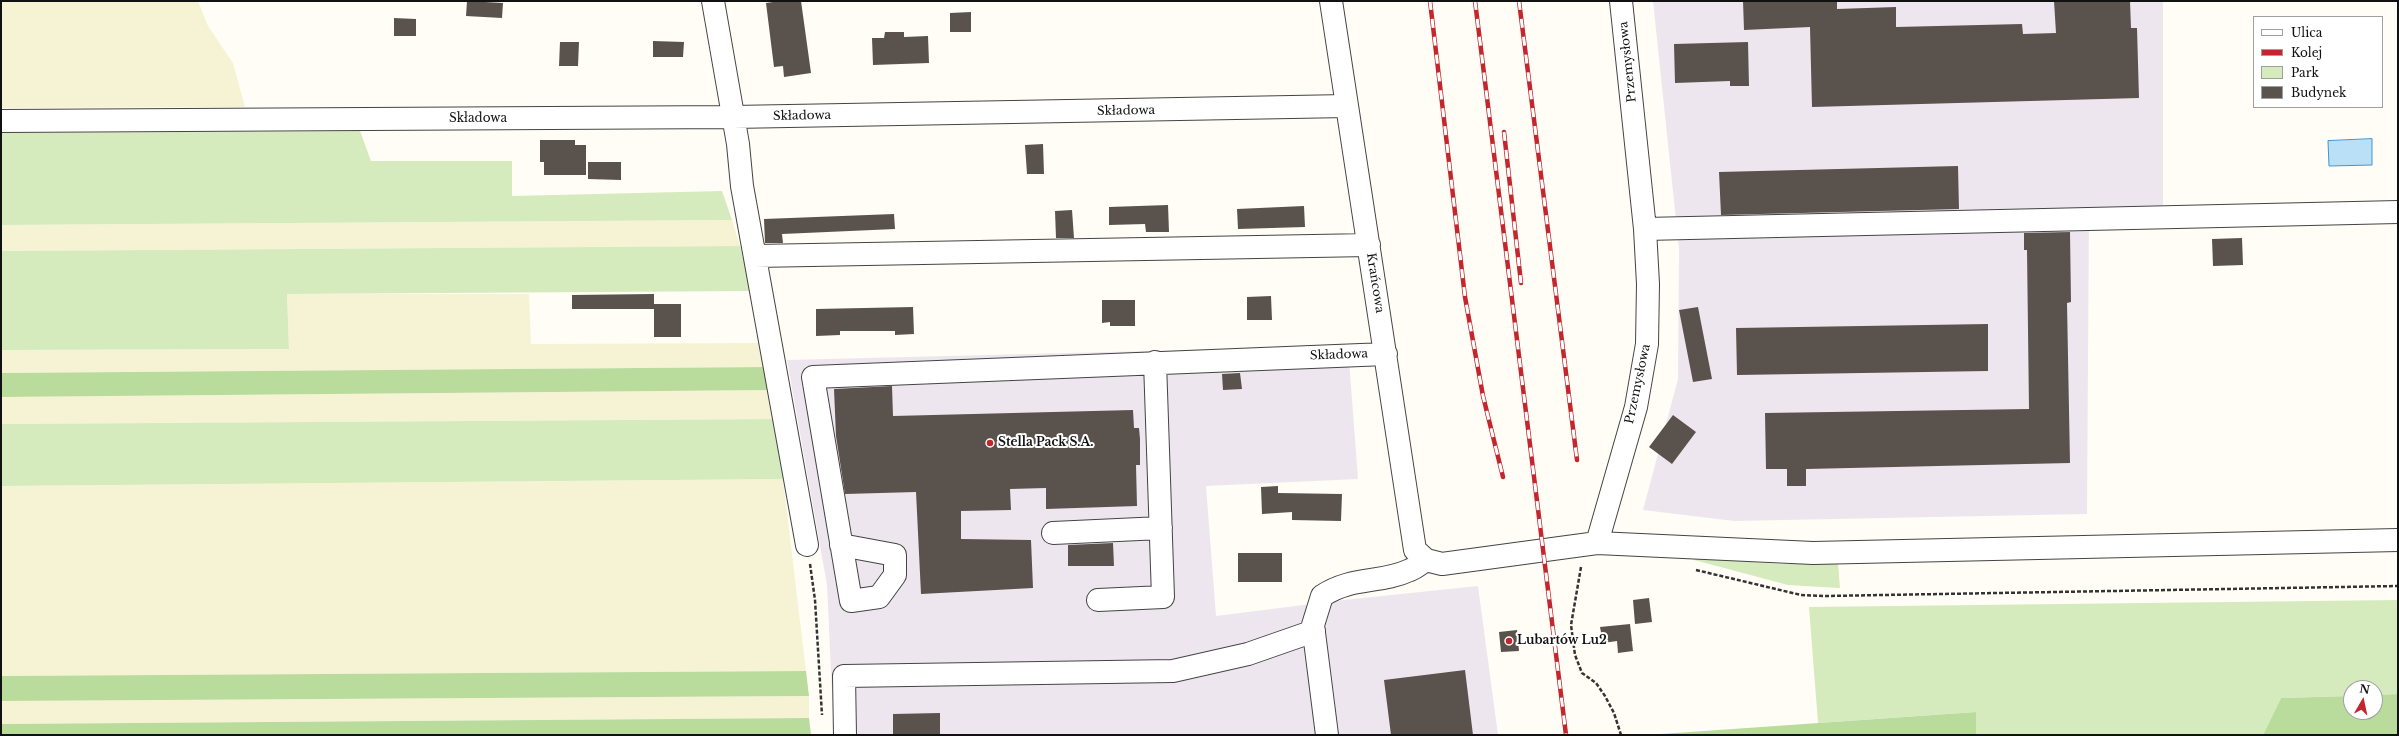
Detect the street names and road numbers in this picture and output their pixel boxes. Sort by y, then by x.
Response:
street label: Przemysłowa [1617,21,1639,103]
street label: Składowa [1097,103,1155,119]
street label: Składowa [773,108,831,124]
street label: Składowa [449,112,507,126]
street label: Krańcowa [1363,252,1387,314]
street label: Przemysłowa [1622,343,1654,425]
street label: Składowa [1310,347,1368,363]

